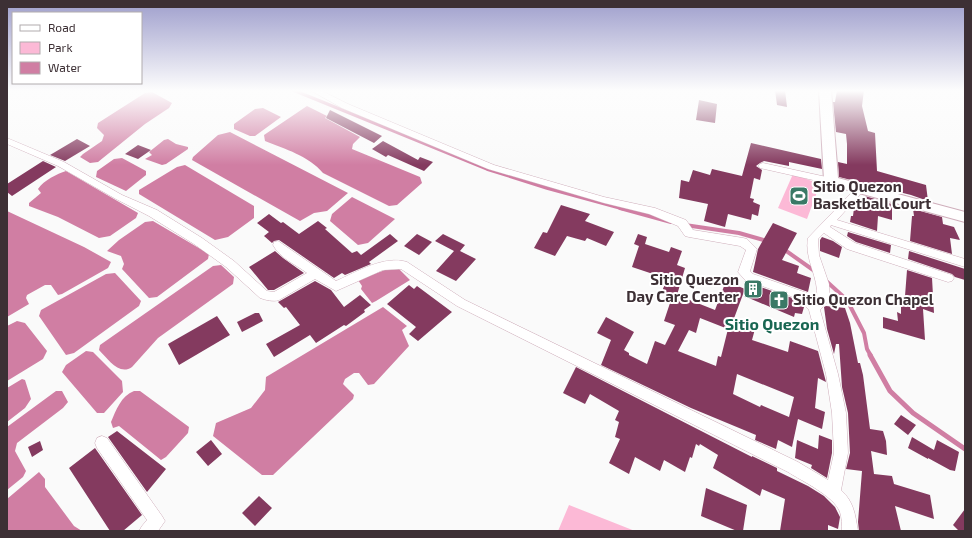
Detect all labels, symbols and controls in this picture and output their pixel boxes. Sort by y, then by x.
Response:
legend [12,12,142,84]
text: Road [48,20,76,34]
text: Park [48,40,73,54]
text: Water [48,60,82,74]
place label: Sitio Quezon Basketball Court [813,177,931,212]
sports icon: Sitio Quezon Basketball Court [788,185,810,207]
place label: Sitio Quezon Day Care Center [626,270,740,306]
building icon: Sitio Quezon Day Care Center [742,278,764,300]
church icon: Sitio Quezon Chapel [768,289,790,311]
place label: Sitio Quezon Chapel [793,290,934,309]
district label: Sitio Quezon [725,314,819,334]

